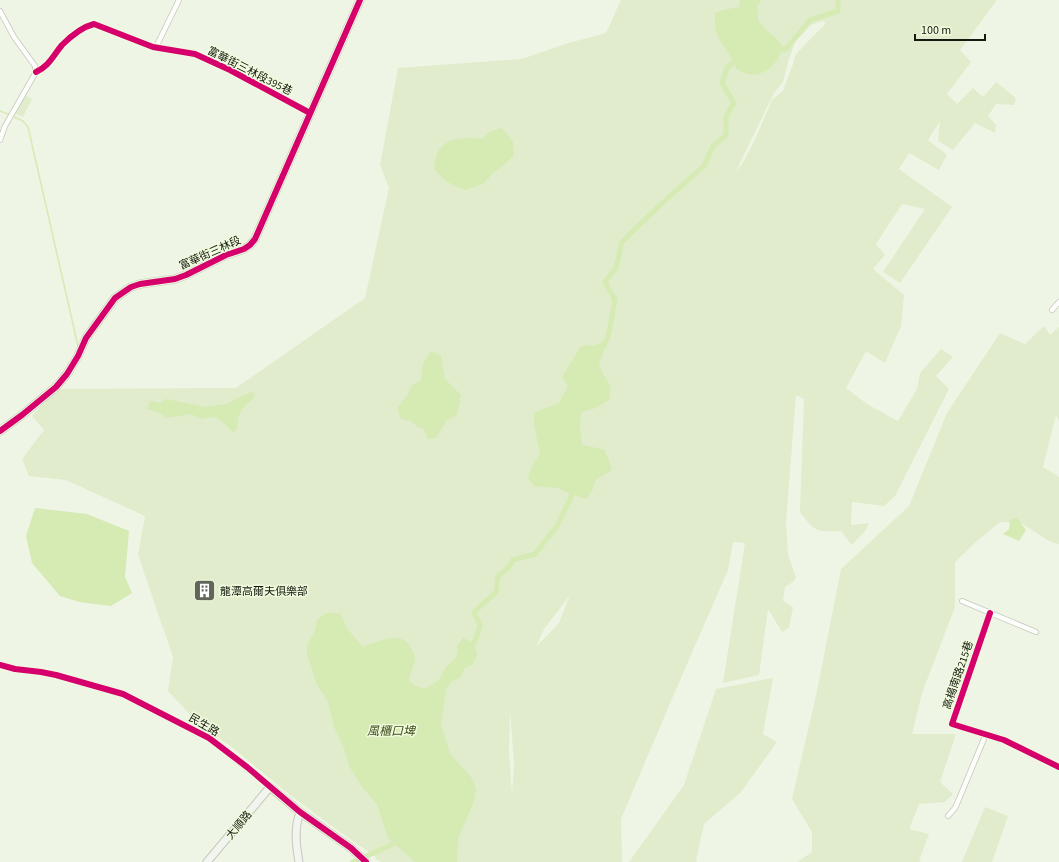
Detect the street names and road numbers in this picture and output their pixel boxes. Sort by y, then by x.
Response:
street label: 富華街三林段395巷 [205,43,295,99]
street label: 富華街三林段 [177,233,243,273]
street label: 高楊南路215巷 [939,639,977,711]
street label: 民生路 [186,710,222,740]
street label: 大順路 [223,808,255,842]

